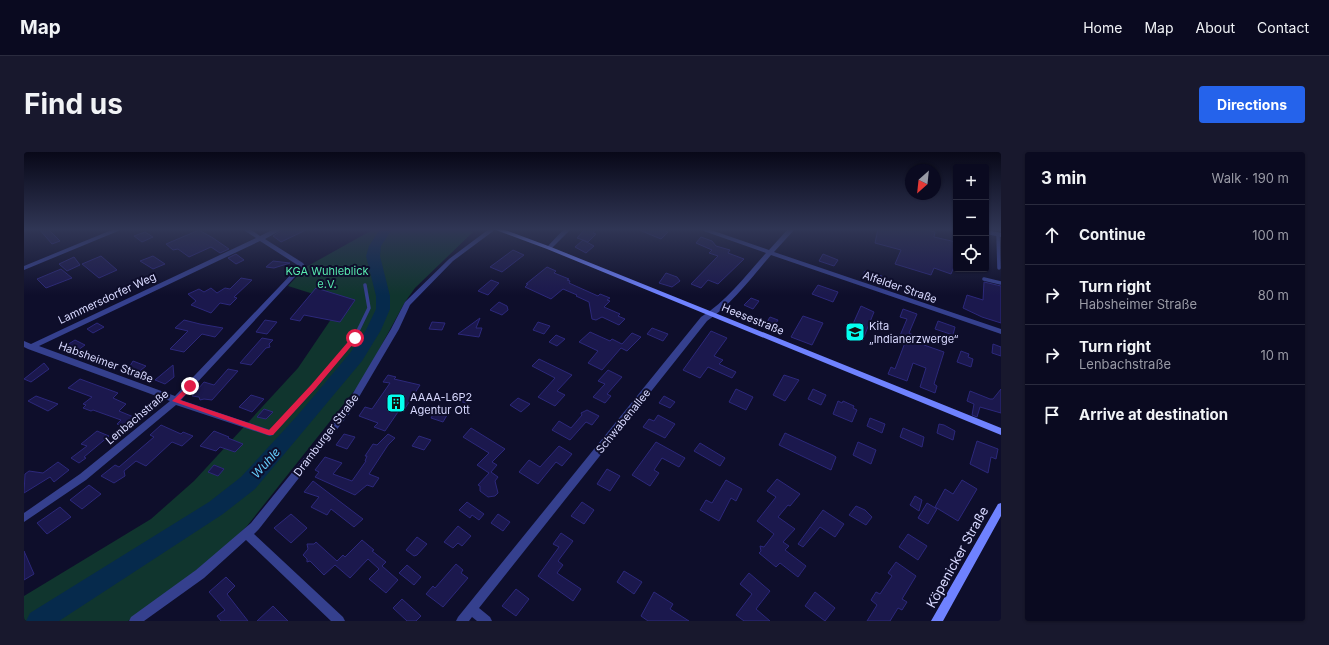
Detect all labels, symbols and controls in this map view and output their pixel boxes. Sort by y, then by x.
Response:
text: Map [20,16,61,39]
text: Home [1083,19,1122,36]
text: Map [1144,19,1174,36]
text: About [1196,19,1235,36]
text: Contact [1257,19,1309,36]
button: Directions [1199,86,1305,123]
text: Find us [24,87,123,121]
north arrow [905,164,941,200]
map controls [953,164,989,272]
button: + [953,164,989,200]
text: 3 min [1041,168,1087,188]
text: Walk · 190 m [1212,170,1289,186]
button: − [953,200,989,236]
icon: ahead [1041,224,1063,246]
text: Continue [1079,225,1146,244]
text: 100 m [1252,227,1289,243]
button: locate [953,236,989,272]
park label: KGA Wuhleblick e.V. [286,264,368,291]
street label: Alfelder Straße [861,268,939,306]
street label: Lammersdorfer Weg [56,269,158,327]
text: Turn right [1079,277,1151,296]
icon: right [1041,284,1063,306]
text: 80 m [1258,287,1289,303]
text: Habsheimer Straße [1079,296,1197,312]
street label: Heesestraße [720,300,786,338]
place label: Kita „Indianerzwerge“ [869,319,958,346]
school or university icon: Kita „Indianerzwerge“ [844,321,866,343]
route start [346,329,364,347]
text: Turn right [1079,337,1151,356]
street label: Habsheimer Straße [57,338,155,386]
icon: right [1041,344,1063,366]
text: 10 m [1260,347,1289,363]
text: Lenbachstraße [1079,356,1171,372]
route end [181,377,199,395]
street label: Schwabenallee [593,386,653,456]
street label: Lenbachstraße [103,387,171,447]
place label: AAAA-L6P2 Agentur Ott [410,390,472,417]
street label: Dramburger Straße [290,391,362,479]
building icon: AAAA-L6P2 Agentur Ott [385,392,407,414]
icon: arrive [1041,404,1063,426]
text: Arrive at destination [1079,405,1228,424]
water label: Wuhle [248,444,283,481]
street label: Köpenicker Straße [923,504,991,610]

